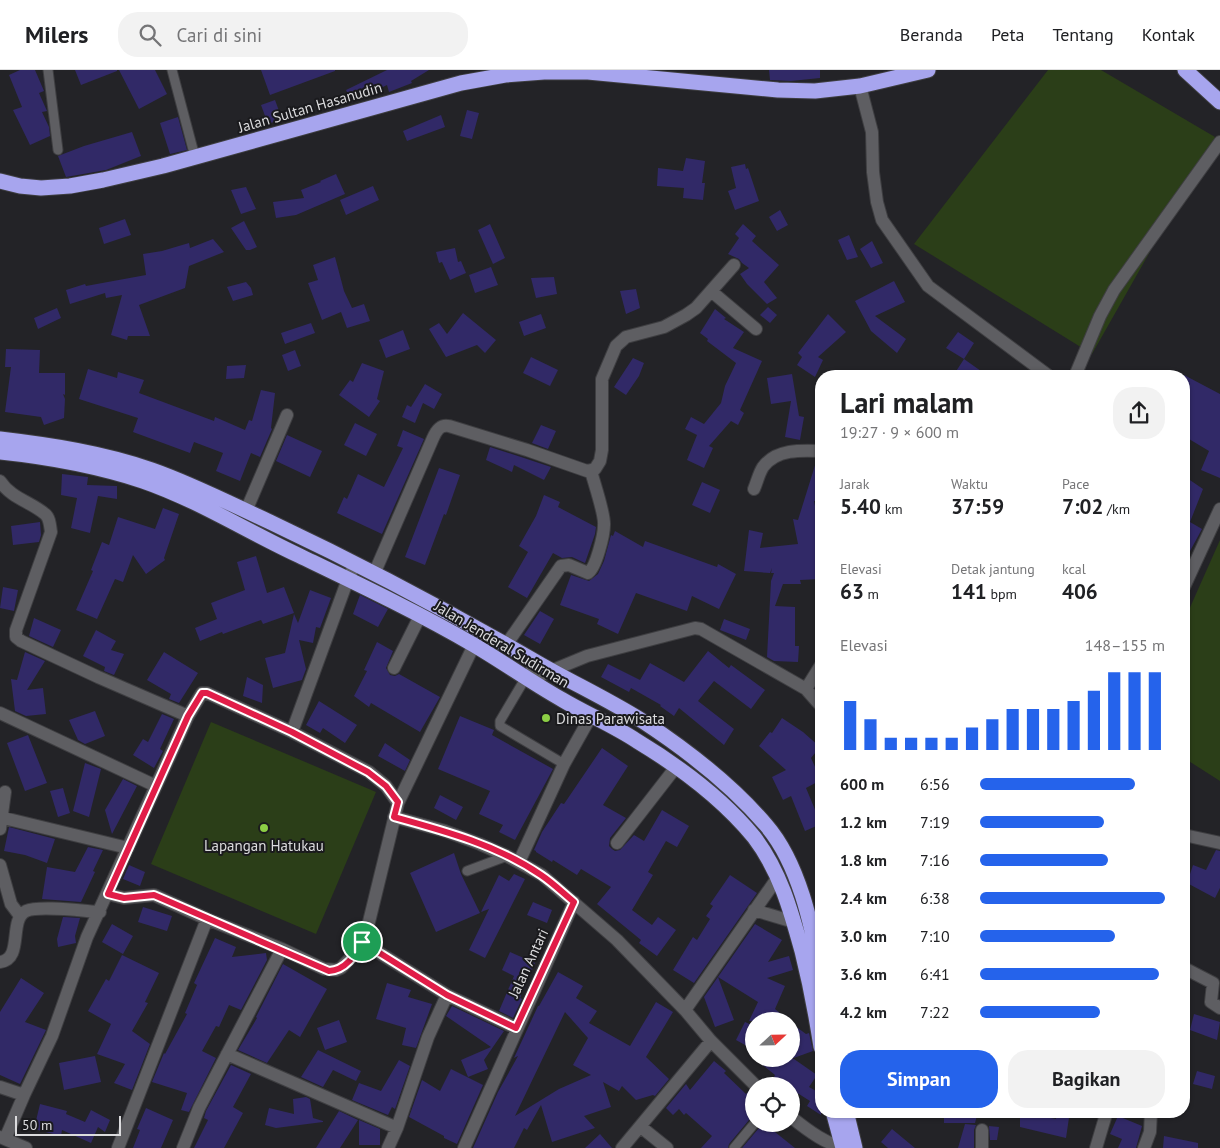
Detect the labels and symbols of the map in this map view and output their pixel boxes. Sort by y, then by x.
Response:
street label: Jalan Sultan Hasanudin [235,77,384,137]
street label: Jalan Jenderal Sudirman [430,596,573,692]
place label: Dinas Parawisata [556,709,665,728]
marker: Dinas Parawisata [540,712,552,724]
marker: Lapangan Hatukau [258,822,270,834]
place label: Lapangan Hatukau [204,836,324,855]
pin [341,921,383,963]
street label: Jalan Antari [503,925,552,1001]
north arrow [745,1012,800,1068]
scale bar [15,1113,121,1136]

